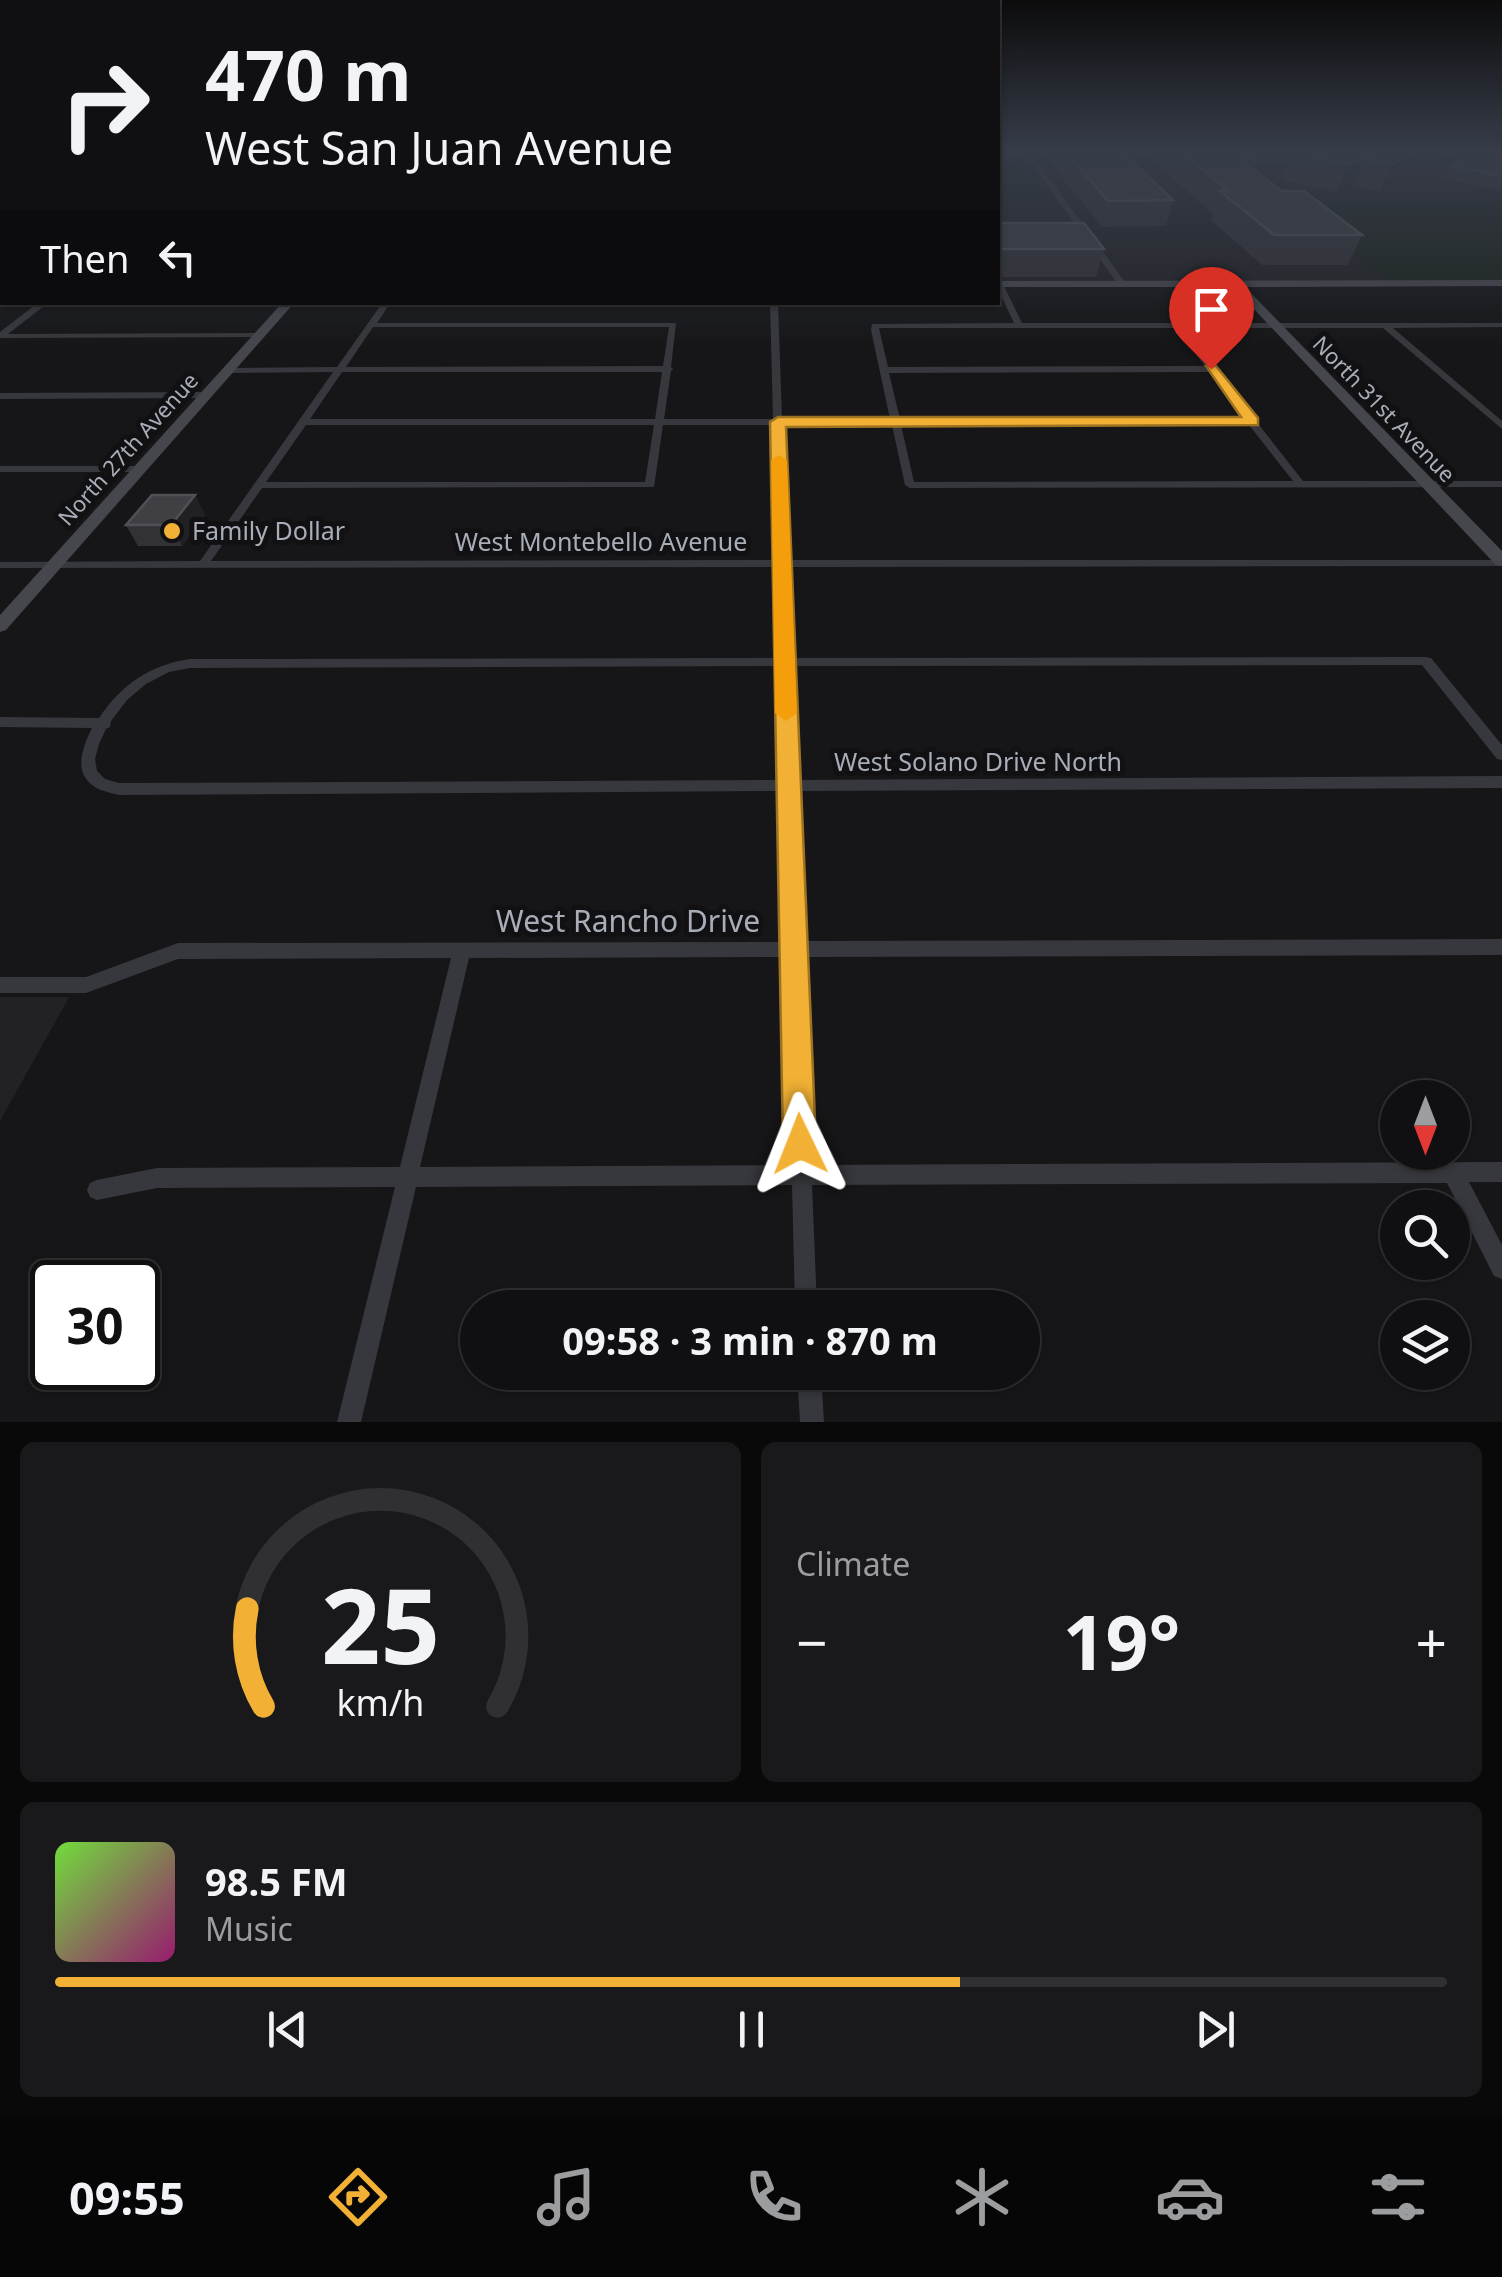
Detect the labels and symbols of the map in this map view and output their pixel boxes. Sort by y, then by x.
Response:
pin [1169,267,1254,370]
street label: North 31st Avenue [1307,328,1463,488]
street label: North 27th Avenue [51,365,204,531]
place label: Family Dollar [192,513,345,547]
marker: Family Dollar [161,520,183,542]
street label: West Montebello Avenue [455,524,747,558]
street label: West Solano Drive North [834,744,1122,778]
street label: West Rancho Drive [496,900,760,941]
north arrow [1380,1080,1470,1170]
position arrow [748,1092,852,1196]
speed limit sign: 30 [30,1260,160,1390]

